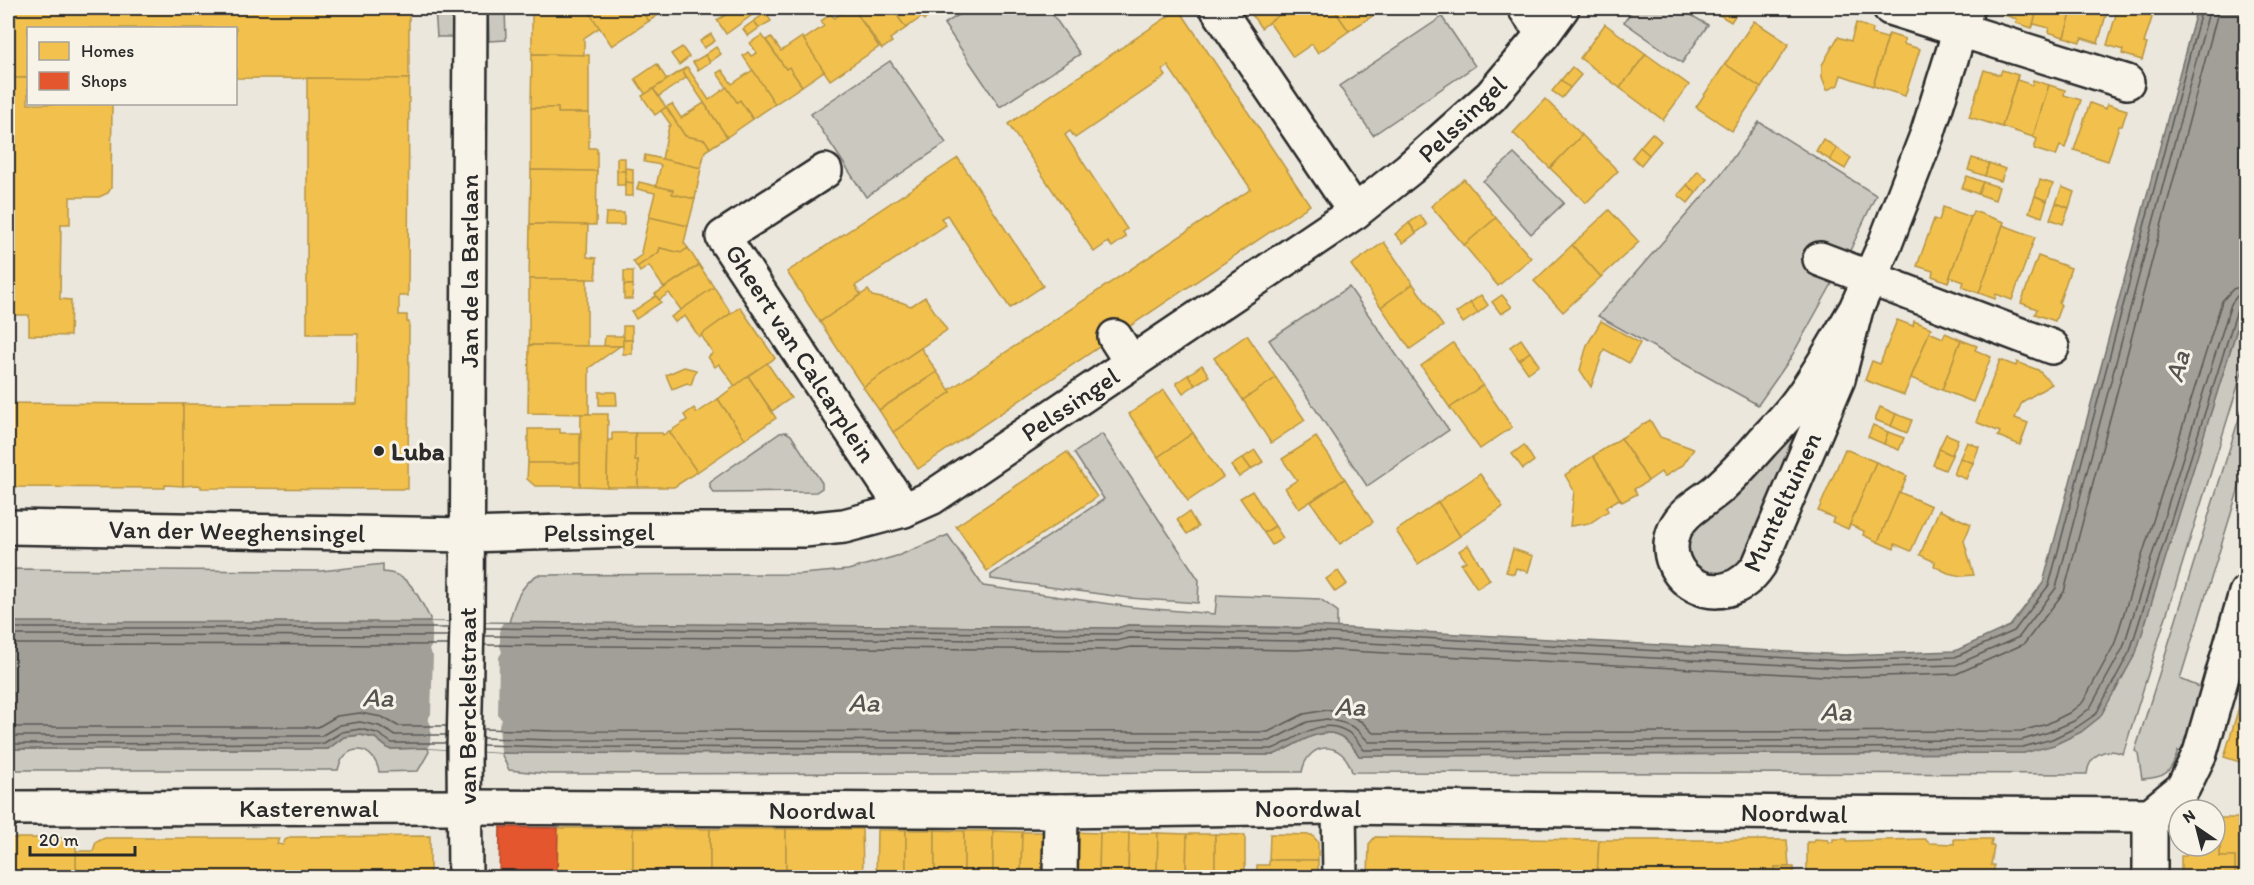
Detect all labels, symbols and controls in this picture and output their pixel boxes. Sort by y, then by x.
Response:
legend [27,27,237,105]
text: Homes [81,40,134,62]
street label: Pelssingel [1411,69,1513,169]
text: Shops [81,70,127,92]
street label: Jan de la Barlaan [453,174,485,368]
street label: Gheert van Calcarplein [718,238,884,468]
water label: Aa [2157,346,2197,385]
street label: Pelssingel [1015,360,1125,448]
street label: Munteltuinen [1736,427,1828,577]
place label: Luba [391,435,445,467]
marker: Luba [372,444,386,458]
street label: Van der Weeghensingel [108,513,366,549]
street label: Pelssingel [543,515,655,549]
street label: van Berckelstraat [451,607,483,805]
water label: Aa [362,680,395,714]
water label: Aa [848,685,881,719]
water label: Aa [1334,689,1367,723]
water label: Aa [1820,694,1853,728]
street label: Kasterenwal [239,792,379,824]
street label: Noordwal [1255,792,1361,824]
street label: Noordwal [769,794,875,826]
street label: Noordwal [1740,796,1848,830]
north arrow [2167,798,2227,858]
text: N [2179,805,2199,827]
scale bar [30,819,135,857]
text: 20 m [39,829,79,851]

